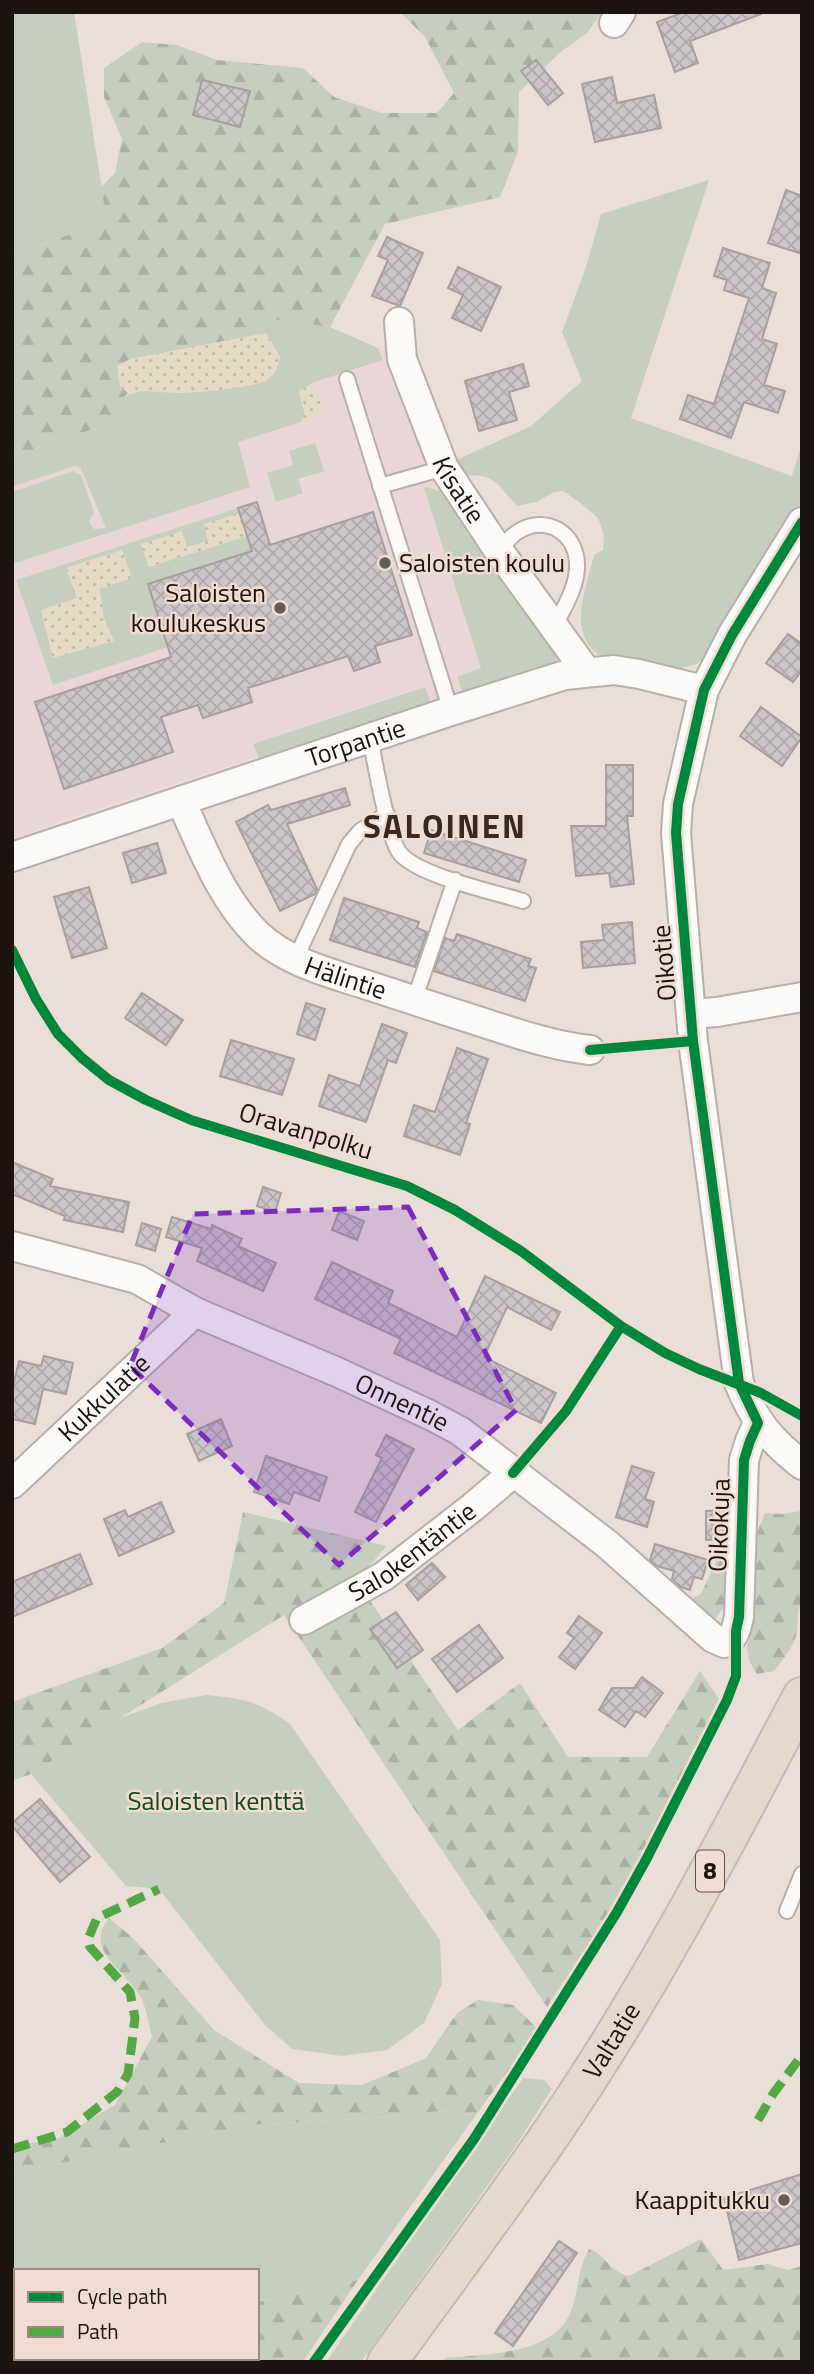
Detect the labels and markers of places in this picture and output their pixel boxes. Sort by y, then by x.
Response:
place label: Saloisten koulu [399,543,565,582]
marker: Saloisten koulu [377,555,393,571]
place label: Saloisten koulukeskus [131,573,266,642]
marker: Saloisten koulukeskus [272,600,288,616]
place label: Kaappitukku [634,2180,770,2219]
marker: Kaappitukku [776,2192,792,2208]

